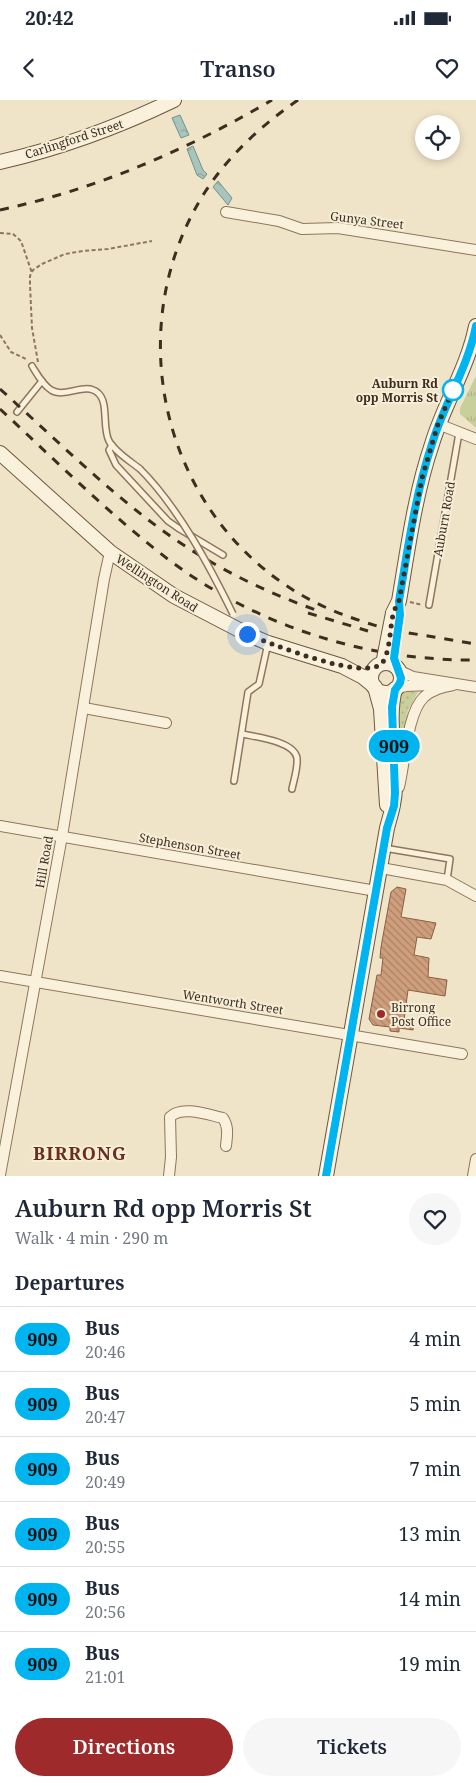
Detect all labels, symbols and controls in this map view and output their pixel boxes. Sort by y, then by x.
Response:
text: 20:42 [25,5,74,31]
text: Transo [200,53,276,83]
icon: back [15,54,43,82]
icon: heart [433,54,461,82]
street label: Carlingford Street [23,115,125,163]
map controls [415,115,460,160]
button: locate [415,115,460,160]
street label: Gunya Street [329,207,405,233]
place label: Auburn Rd opp Morris St [356,375,438,406]
marker: Auburn Rd opp Morris St [442,379,464,401]
street label: Auburn Road [429,479,459,558]
street label: Wellington Road [113,550,202,616]
your location [235,622,260,647]
line badge: 909 [365,730,423,762]
text: 909 [379,734,409,758]
street label: Stephenson Street [138,829,242,863]
street label: Hill Road [31,834,57,889]
street label: Wentworth Street [181,986,285,1018]
place label: Birrong Post Office [391,999,451,1030]
marker: Birrong Post Office [375,1008,387,1020]
district label: BIRRONG [33,1141,127,1165]
text: Auburn Rd opp Morris St [15,1191,312,1224]
button: heart [409,1193,461,1245]
text: Walk · 4 min · 290 m [15,1227,168,1249]
text: Departures [15,1270,124,1296]
text: Bus [85,1315,120,1341]
text: 4 min [409,1326,461,1352]
text: 909 [27,1327,58,1351]
text: 20:46 [85,1341,125,1363]
text: Bus [85,1380,120,1406]
text: 5 min [409,1391,461,1417]
text: 909 [27,1392,58,1416]
text: 20:47 [85,1406,125,1428]
text: Bus [85,1445,120,1471]
text: 7 min [409,1456,461,1482]
text: 909 [27,1457,58,1481]
text: 20:49 [85,1471,125,1493]
text: Bus [85,1510,120,1536]
text: 13 min [399,1521,461,1547]
text: 909 [27,1522,58,1546]
text: 20:55 [85,1536,125,1558]
text: Bus [85,1575,120,1601]
text: 14 min [399,1586,461,1612]
text: 909 [27,1587,58,1611]
text: 20:56 [85,1601,125,1623]
text: Bus [85,1640,120,1666]
text: 19 min [399,1651,461,1677]
text: 909 [27,1652,58,1676]
text: 21:01 [85,1666,125,1688]
button: Directions [15,1718,233,1776]
button: Tickets [243,1718,461,1776]

